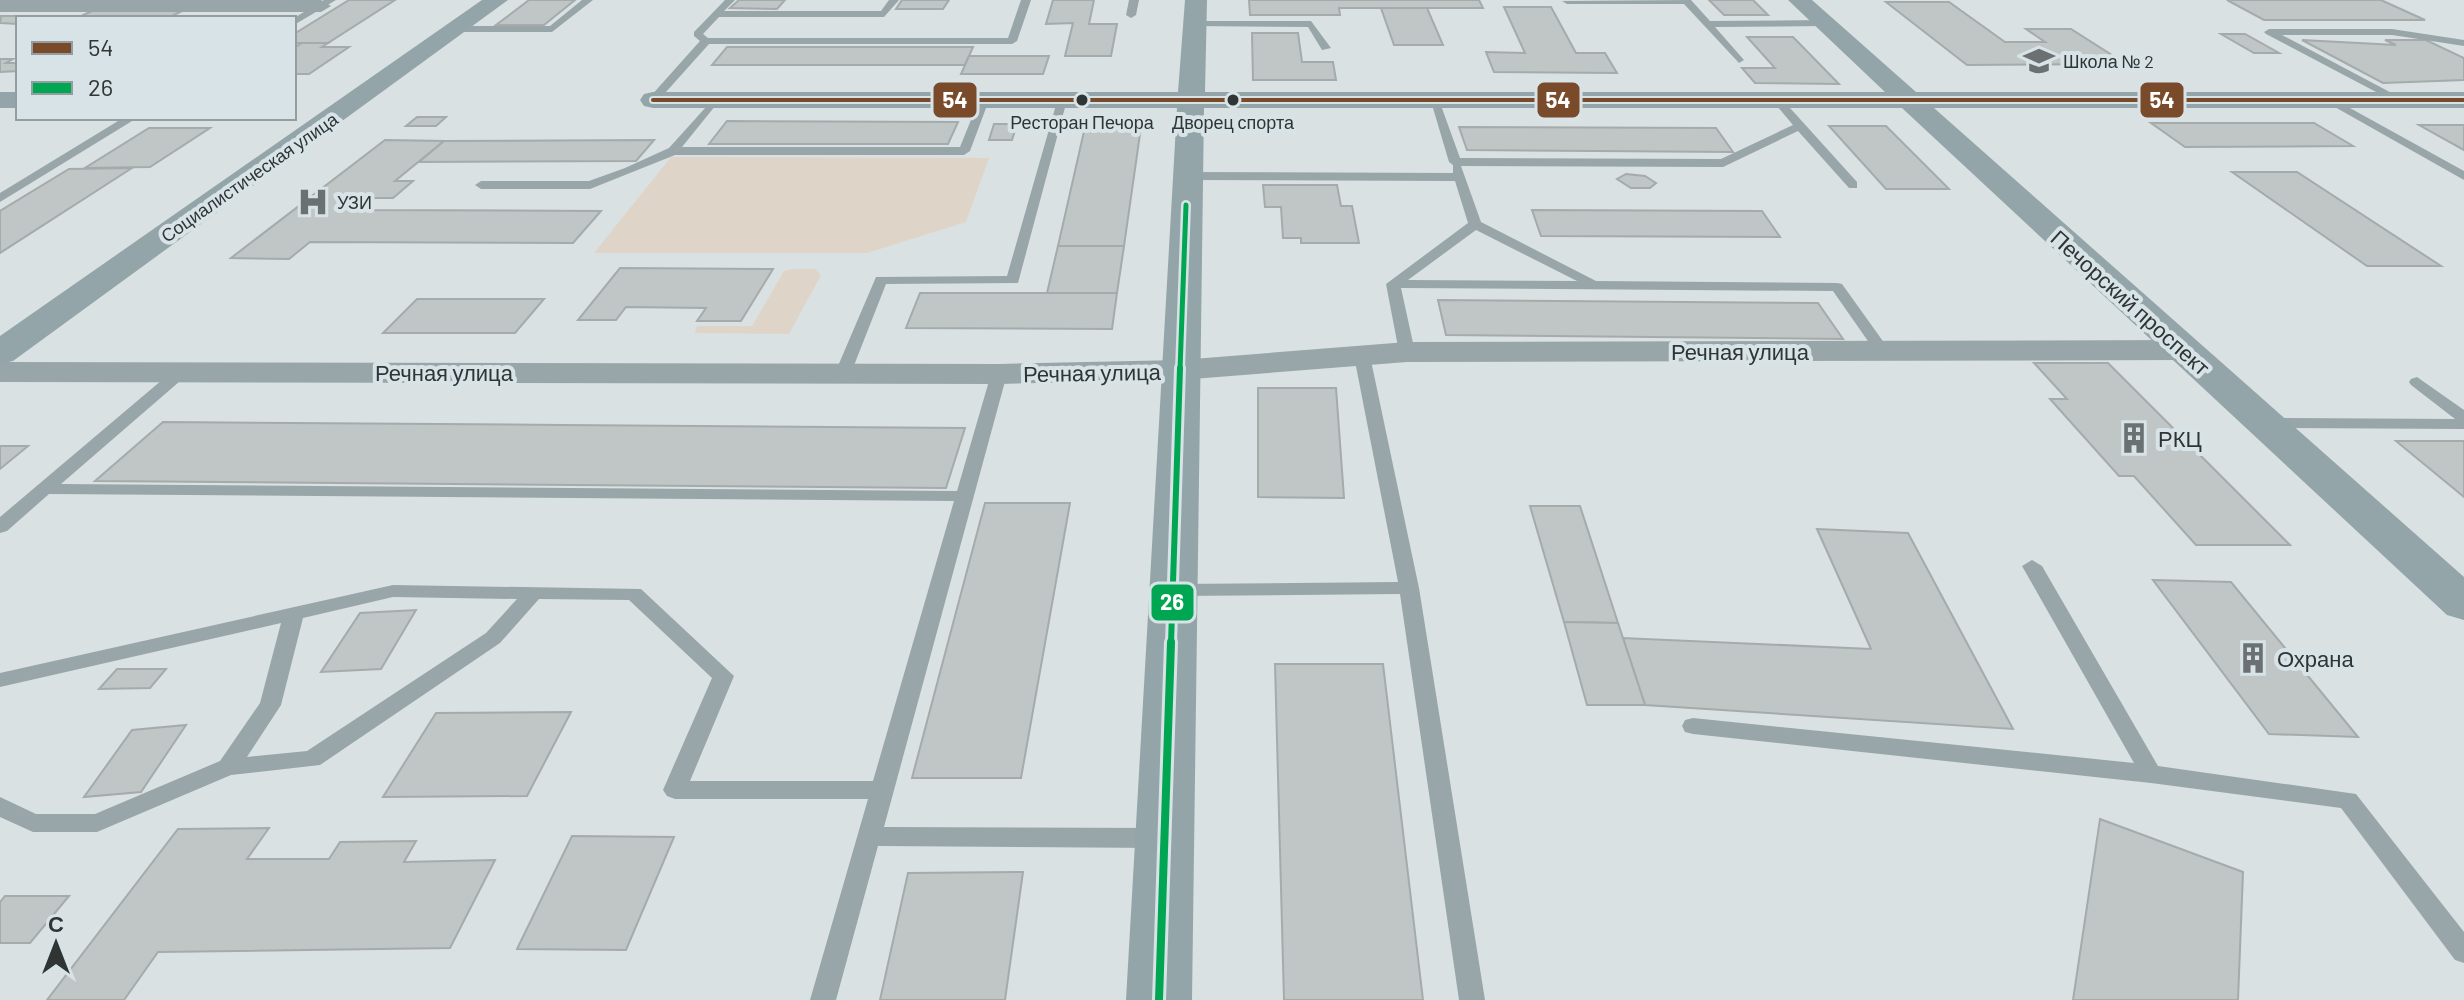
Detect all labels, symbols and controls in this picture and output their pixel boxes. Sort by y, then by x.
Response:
legend [16,16,296,120]
text: 54 [88,32,114,61]
school or university icon: Школа № 2 [2022,44,2056,78]
place label: Школа № 2 [2063,50,2154,72]
text: 26 [88,72,113,101]
line badge: 54 [932,81,978,119]
line badge: 54 [1536,81,1581,119]
line badge: 54 [2139,81,2185,119]
text: 54 [942,86,968,112]
text: 54 [1545,86,1571,112]
text: 54 [2149,86,2175,112]
marker: Ресторан Печора [1074,92,1090,108]
marker: Дворец спорта [1225,92,1241,108]
street label: Социалистическая улица [156,107,342,246]
place label: Ресторан Печора [1010,111,1155,133]
place label: Дворец спорта [1172,111,1295,133]
hospital icon: УЗИ [296,185,330,219]
place label: УЗИ [337,191,372,213]
street label: Печорский проспект [2046,224,2216,381]
street label: Речная улица [1671,338,1810,365]
street label: Речная улица [1023,358,1162,387]
street label: Речная улица [375,359,514,386]
building icon: РКЦ [2117,421,2151,455]
place label: РКЦ [2158,425,2202,452]
line badge: 26 [1150,583,1195,622]
text: 26 [1160,588,1184,614]
building icon: Охрана [2236,641,2270,675]
place label: Охрана [2277,645,2354,672]
north arrow [16,904,96,984]
text: С [48,910,64,936]

